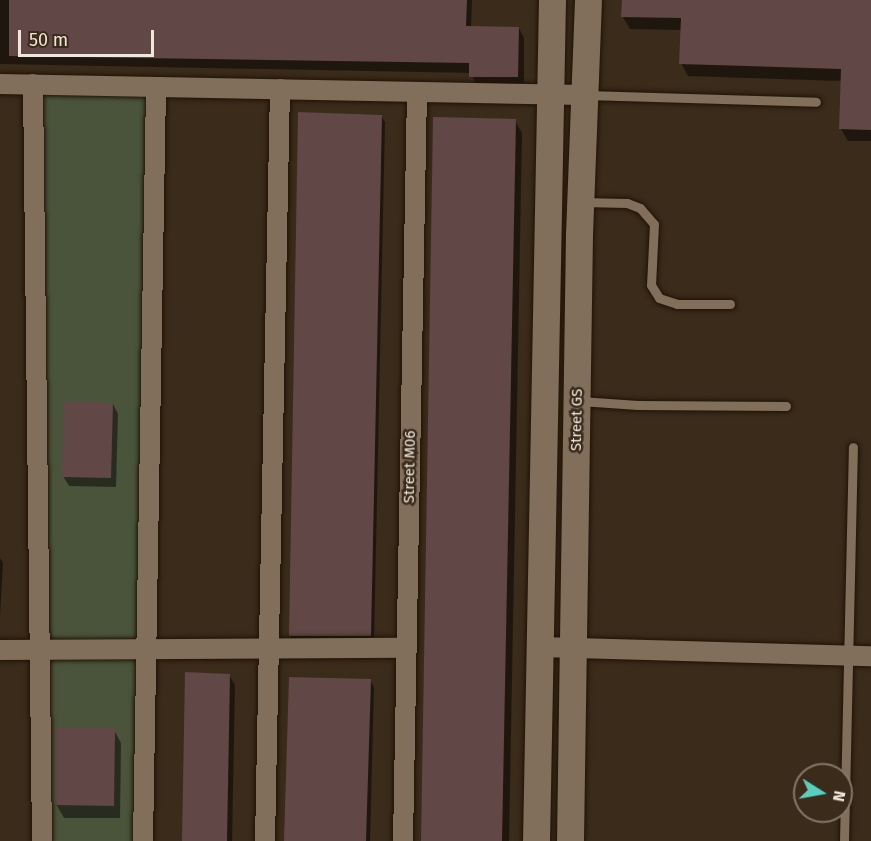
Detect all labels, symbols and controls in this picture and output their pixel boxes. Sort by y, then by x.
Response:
scale bar [21,18,158,56]
text: 50 m [29,29,68,51]
street label: Street GS [567,389,587,451]
street label: Street M06 [400,430,420,504]
north arrow [793,763,853,823]
text: N [829,789,850,803]

